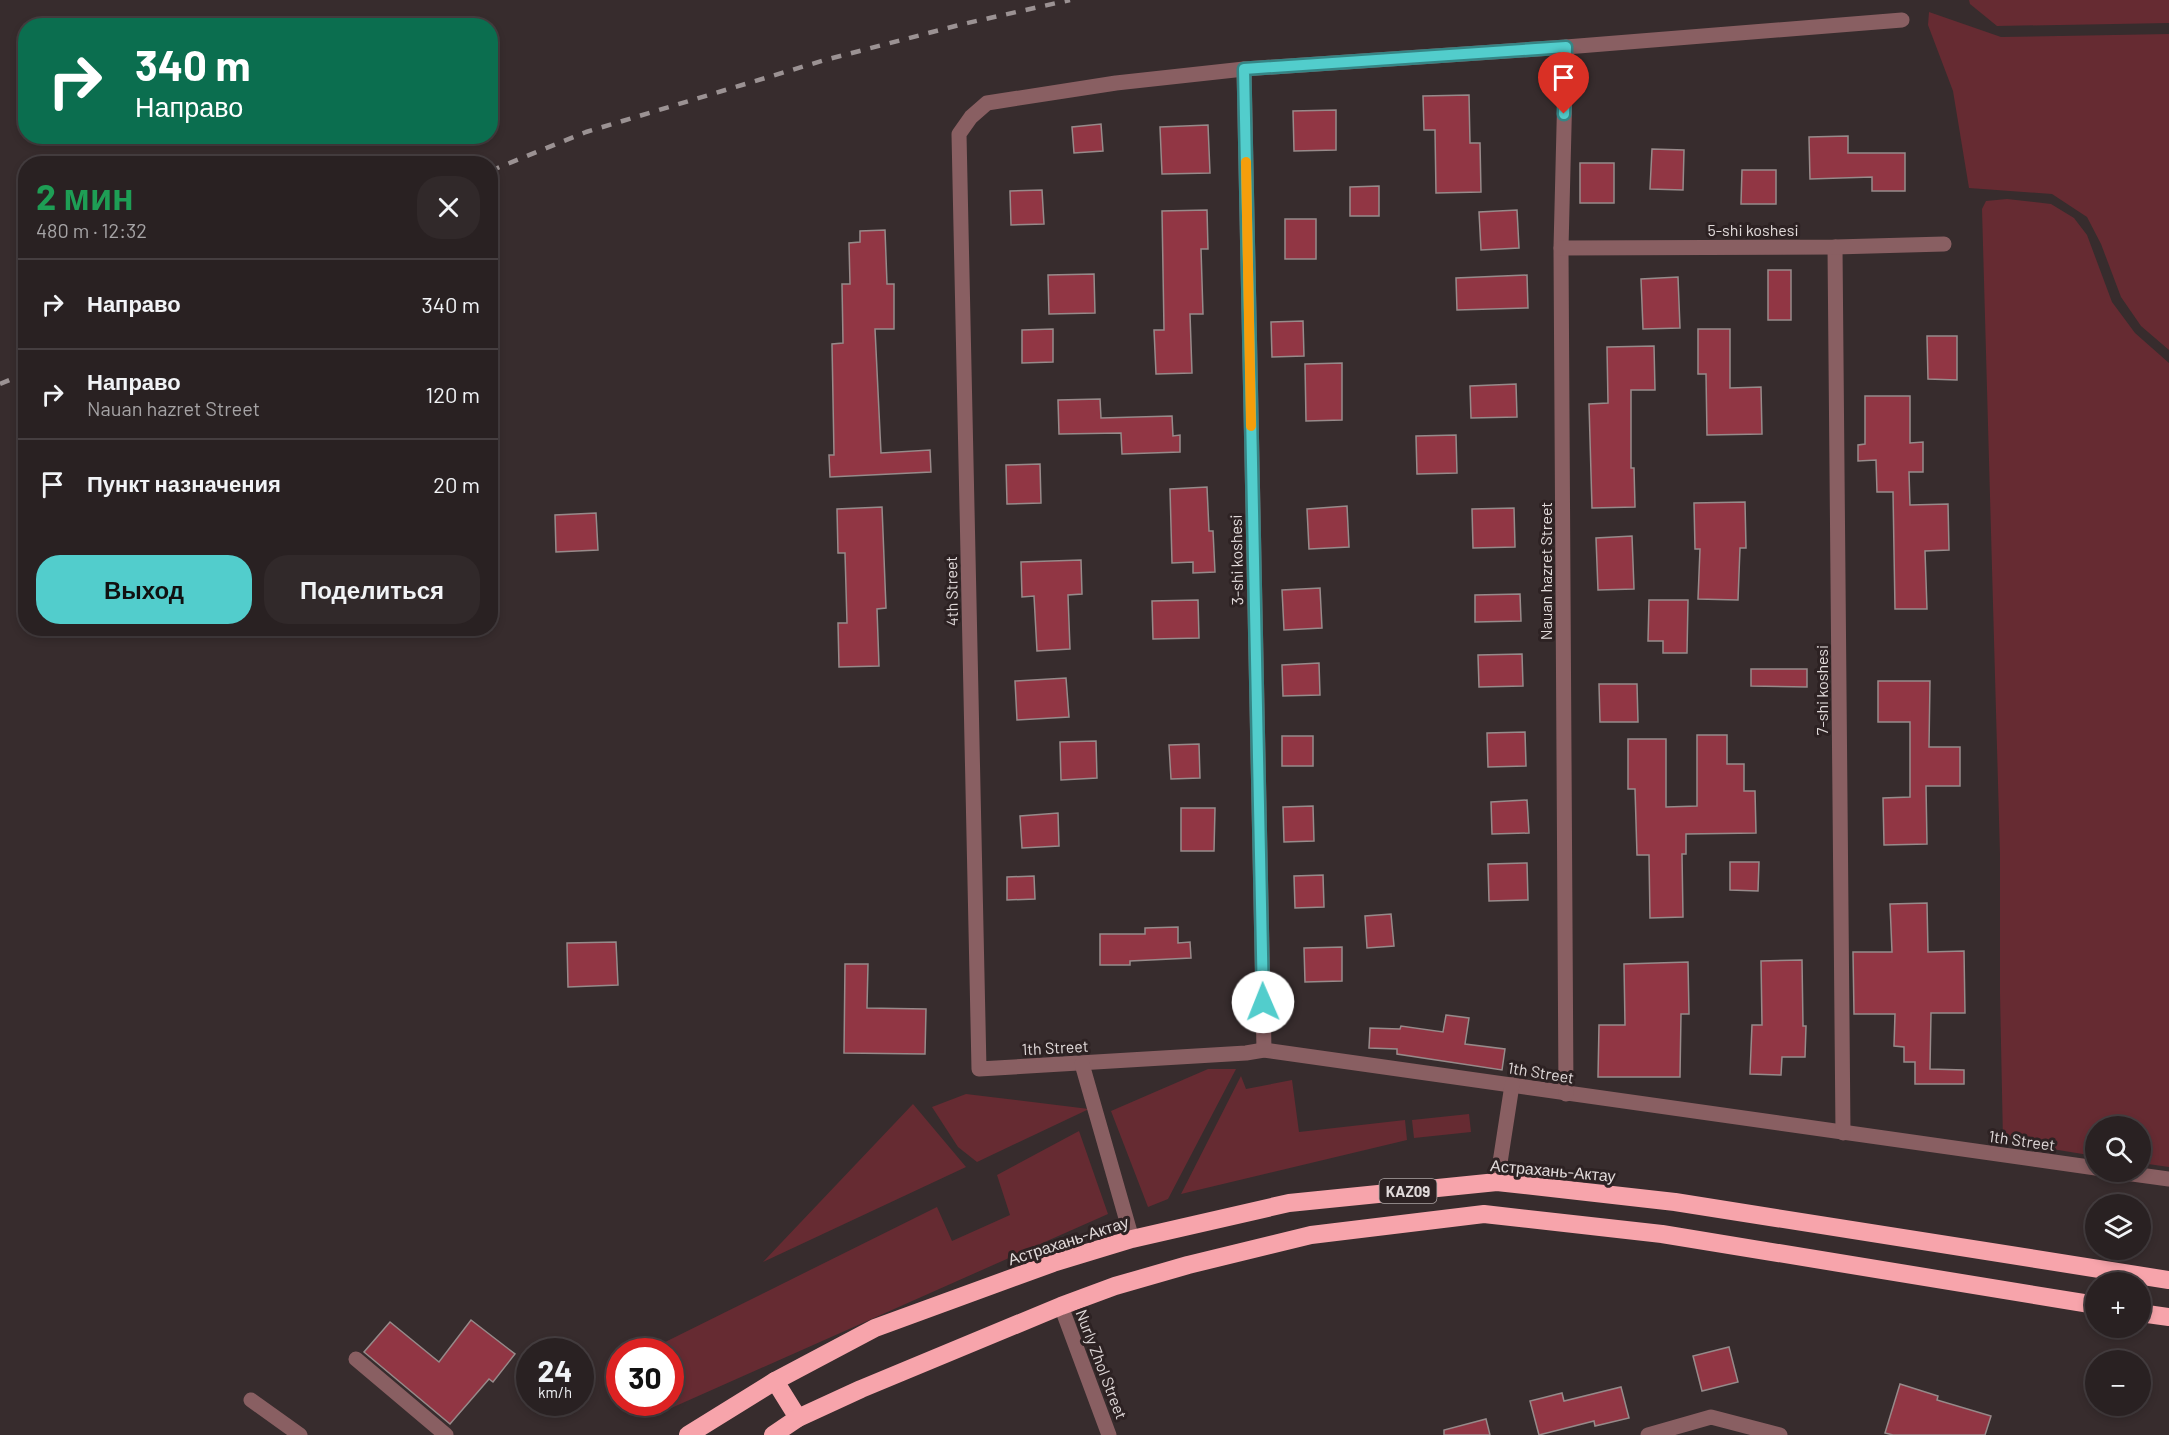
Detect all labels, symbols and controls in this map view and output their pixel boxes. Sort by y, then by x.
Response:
text: 340 m [135,39,251,89]
icon: right [36,42,114,120]
pin [1538,52,1589,114]
icon: arrive [1547,61,1580,94]
text: Направо [135,90,243,122]
text: 2 мин [36,174,134,217]
button: close [417,176,480,239]
text: 480 m · 12:32 [36,218,147,242]
street label: 5-shi koshesi [1708,220,1798,239]
icon: right [36,288,69,321]
text: Направо [87,290,181,316]
text: 340 m [422,291,480,317]
text: Направо [87,368,181,394]
icon: right [36,378,69,411]
text: 120 m [425,381,480,407]
text: Nauan hazret Street [87,396,260,420]
icon: arrive [36,468,69,501]
text: Пункт назначения [87,470,281,496]
text: 20 m [433,471,480,497]
street label: Nauan hazret Street [1536,502,1555,640]
street label: 3-shi koshesi [1226,514,1246,606]
button: Выход [36,555,252,624]
button: Поделиться [264,555,480,624]
street label: 4th Street [941,556,961,626]
street label: 7-shi koshesi [1812,645,1831,735]
position arrow [1231,970,1295,1034]
street label: 1th Street [1021,1036,1089,1058]
street label: 1th Street [1506,1057,1576,1087]
map controls [2085,1116,2151,1416]
button: search [2085,1116,2151,1182]
street label: 1th Street [1988,1126,2056,1154]
street label: Астрахань-Актау [1490,1155,1616,1185]
road number: KAZ09 [1380,1179,1436,1203]
button: layers [2085,1194,2151,1260]
street label: Астрахань-Актау [1005,1212,1131,1268]
button: + [2085,1272,2151,1338]
street label: Nurly Zhol Street [1072,1306,1132,1422]
speed limit sign: 30 [606,1338,684,1416]
button: − [2085,1350,2151,1416]
text: 24 [538,1352,572,1388]
text: km/h [538,1383,572,1401]

